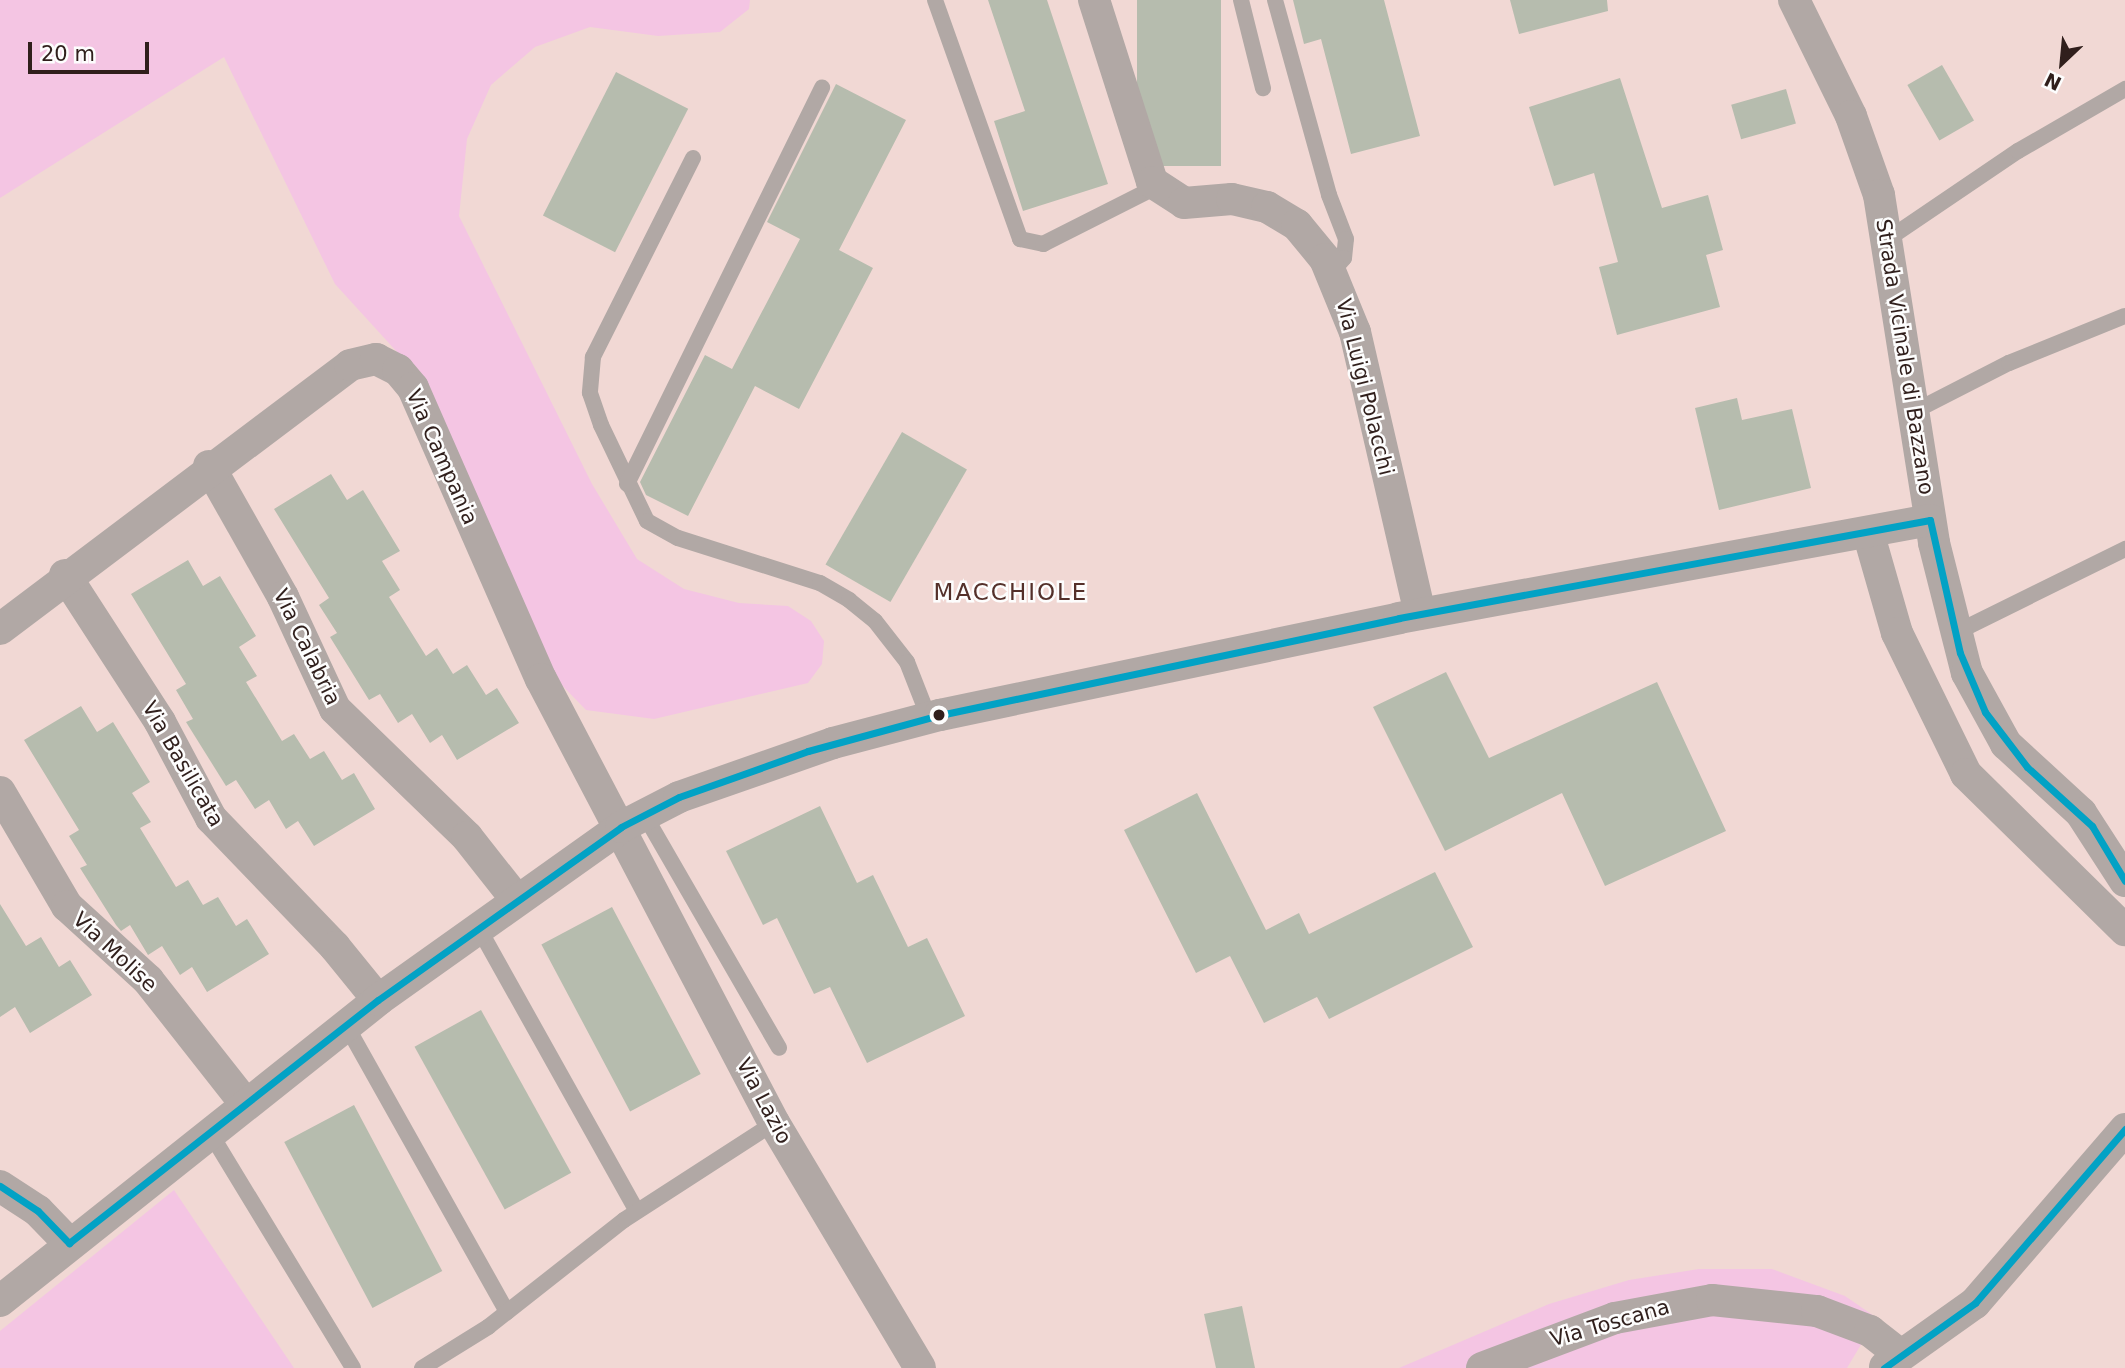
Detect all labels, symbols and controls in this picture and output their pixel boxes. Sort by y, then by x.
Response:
scale bar [32,28,152,72]
north arrow [2027,28,2097,98]
text: 20 m [41,42,95,66]
text: N [2041,69,2065,95]
street label: Strada Vicinale di Bazzano [1871,217,1939,497]
street label: Via Luigi Polacchi [1331,296,1399,478]
street label: Via Campania [401,385,483,529]
district label: MACCHIOLE [935,578,1087,606]
street label: Via Calabria [268,585,346,709]
street label: Via Basilicata [137,697,229,831]
unlabelled marker [932,708,946,722]
street label: Via Molise [68,907,162,997]
street label: Via Lazio [731,1054,797,1148]
street label: Via Toscana [1547,1294,1673,1352]

